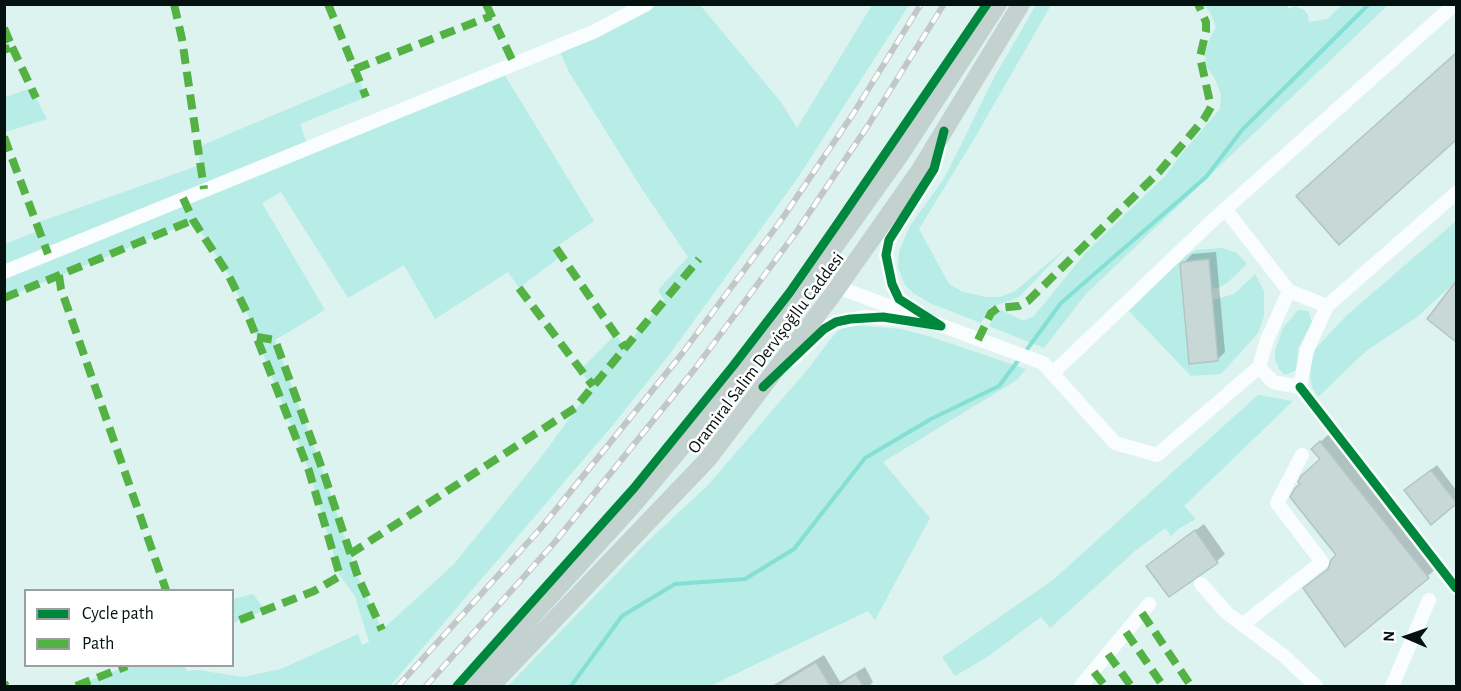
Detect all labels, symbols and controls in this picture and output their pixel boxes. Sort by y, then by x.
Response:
street label: Oramiral Salim Dervişoğllu Caddesi [683,248,849,458]
legend [24,589,234,667]
text: Cycle path [82,605,154,623]
north arrow [1377,607,1437,667]
text: N [1381,631,1397,642]
text: Path [82,635,114,653]

